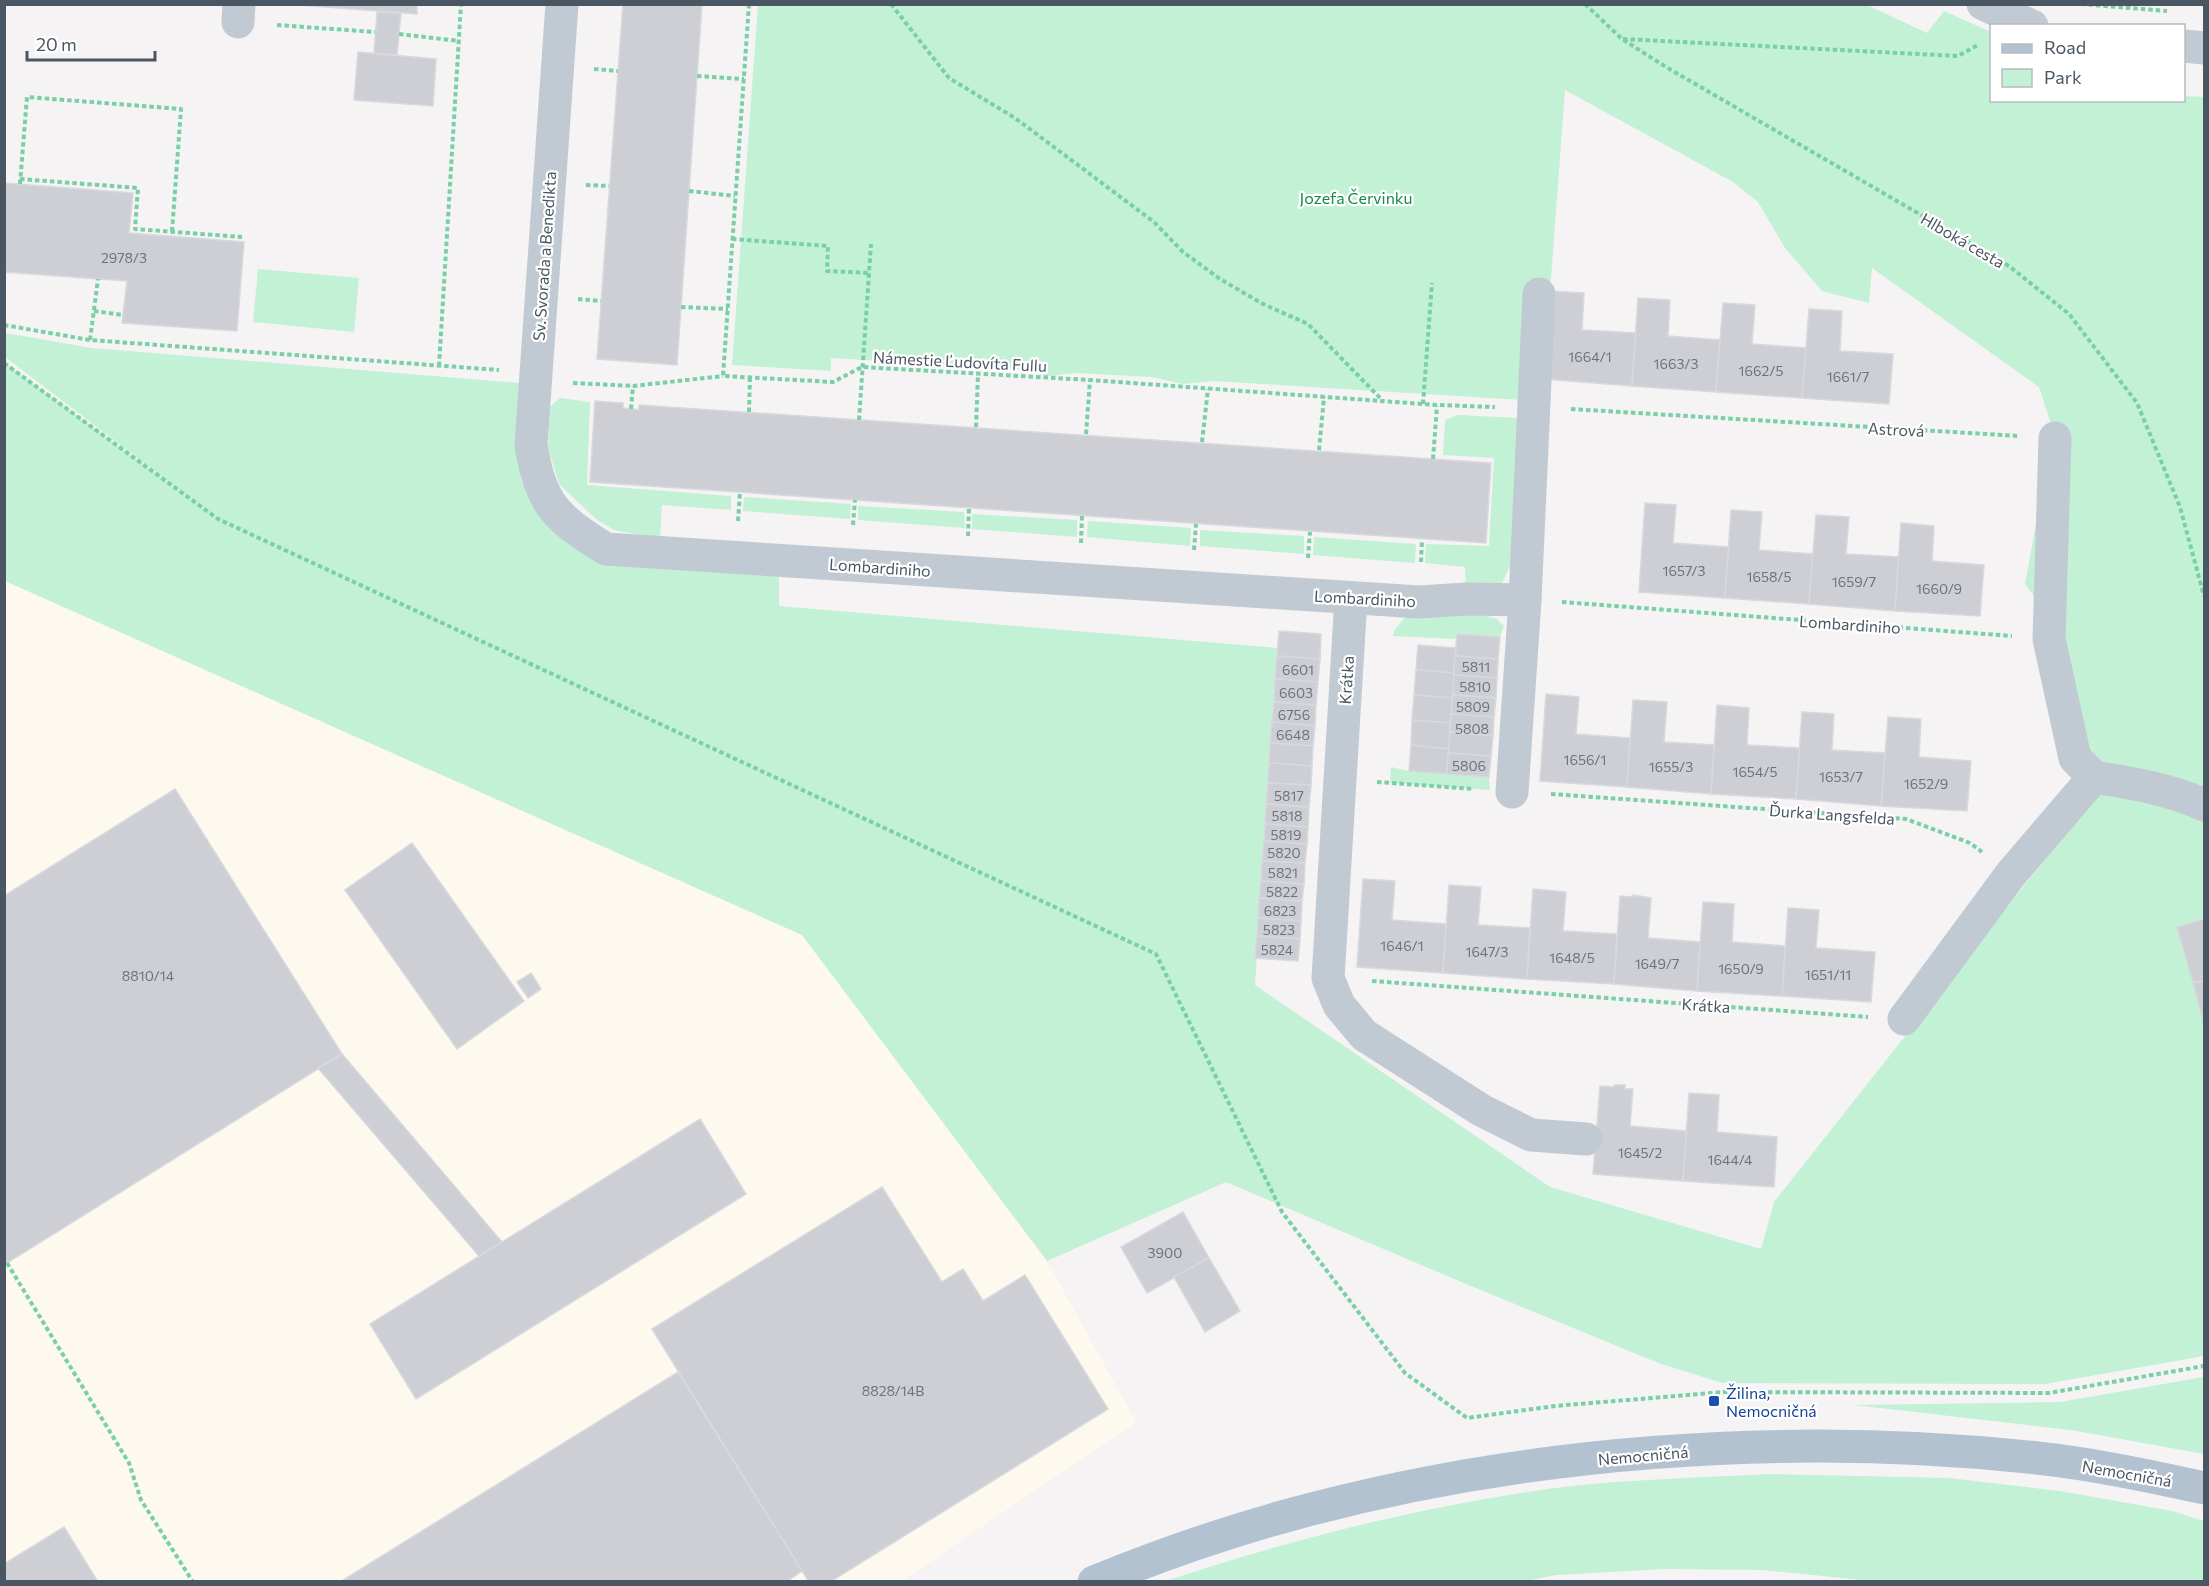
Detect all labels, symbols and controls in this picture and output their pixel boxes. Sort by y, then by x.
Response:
scale bar [27,24,154,62]
legend [1990,24,2185,102]
text: 20 m [36,33,77,55]
text: Road [2044,36,2086,58]
text: Park [2044,66,2082,88]
street label: Sv. Svorada a Benedikta [529,171,559,341]
park label: Jozefa Červinku [1300,188,1412,207]
street label: Hlboká cesta [1918,208,2008,272]
house number: 2978/3 [101,249,147,266]
street label: Námestie Ľudovíta Fullu [873,347,1047,375]
house number: 1664/1 [1568,348,1612,365]
house number: 1663/3 [1654,355,1698,372]
house number: 1662/5 [1739,362,1783,379]
house number: 1661/7 [1827,368,1869,385]
street label: Astrová [1867,418,1925,440]
street label: Lombardiniho [828,554,932,580]
house number: 1657/3 [1662,562,1706,579]
house number: 1658/5 [1746,568,1792,585]
house number: 1659/7 [1832,573,1876,590]
house number: 1660/9 [1916,580,1962,597]
street label: Lombardiniho [1314,586,1416,610]
street label: Lombardiniho [1798,611,1902,637]
street label: Krátka [1335,655,1357,705]
house number: 5811 [1462,658,1490,675]
house number: 6601 [1282,661,1314,678]
house number: 5810 [1459,678,1491,695]
house number: 6603 [1279,684,1313,701]
house number: 5809 [1456,698,1490,715]
house number: 6756 [1278,706,1310,723]
house number: 5808 [1455,720,1489,737]
house number: 6648 [1276,726,1310,743]
house number: 1656/1 [1564,751,1606,768]
house number: 5806 [1452,757,1486,774]
house number: 1655/3 [1649,758,1693,775]
house number: 1654/5 [1732,763,1778,780]
house number: 1653/7 [1819,768,1863,785]
house number: 1652/9 [1904,775,1948,792]
house number: 5817 [1274,787,1304,804]
street label: Ďurka Langsfelda [1769,800,1895,828]
house number: 5818 [1271,807,1303,824]
house number: 5819 [1270,826,1302,843]
house number: 5820 [1267,844,1301,861]
house number: 5821 [1268,864,1298,881]
house number: 5822 [1266,883,1298,900]
house number: 6823 [1264,902,1296,919]
house number: 5823 [1263,921,1295,938]
house number: 1646/1 [1380,937,1424,954]
house number: 5824 [1261,941,1294,958]
house number: 1647/3 [1465,943,1509,960]
house number: 1648/5 [1549,949,1595,966]
house number: 1649/7 [1635,955,1679,972]
house number: 1650/9 [1718,960,1764,977]
house number: 1651/11 [1805,966,1851,983]
house number: 8810/14 [122,967,175,984]
street label: Krátka [1681,994,1731,1016]
house number: 1645/2 [1618,1144,1663,1161]
house number: 1644/4 [1708,1151,1753,1168]
house number: 3900 [1148,1244,1182,1261]
house number: 8828/14B [862,1382,924,1399]
place label: Žilina, Nemocničná [1726,1383,1817,1420]
marker: Žilina, Nemocničná [1707,1394,1721,1408]
street label: Nemocničná [1597,1442,1689,1468]
street label: Nemocničná [2081,1456,2173,1490]

